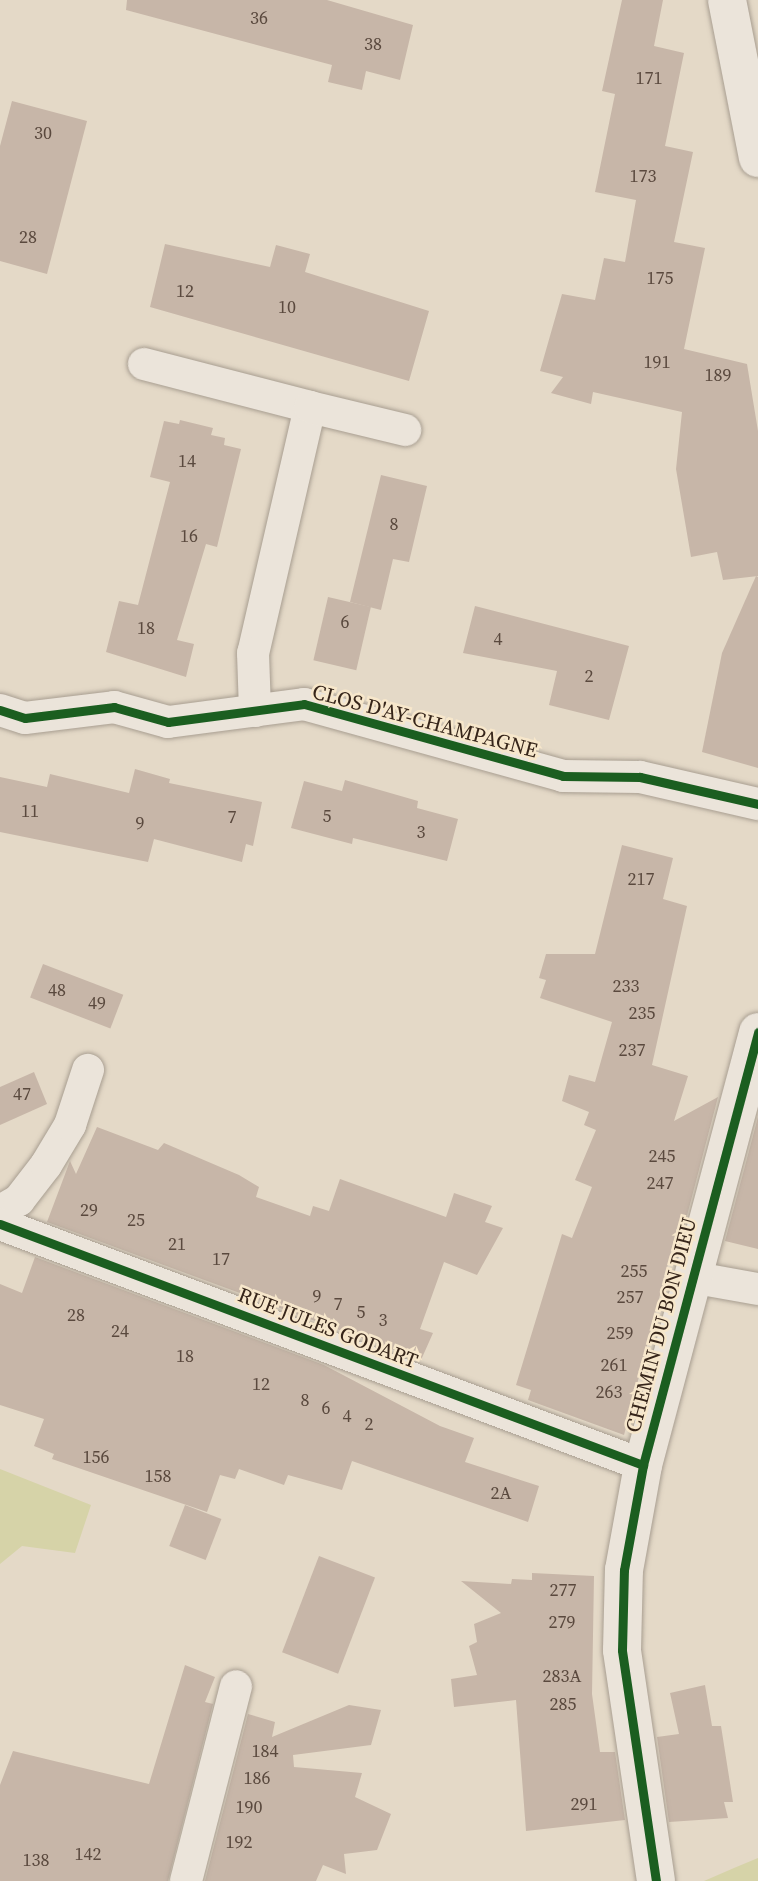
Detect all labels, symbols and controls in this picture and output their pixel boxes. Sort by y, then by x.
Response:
house number: 36 [250,7,268,29]
house number: 38 [364,33,382,55]
house number: 171 [636,67,662,89]
house number: 30 [34,122,52,144]
house number: 173 [630,165,656,187]
house number: 28 [19,226,37,248]
house number: 175 [647,267,673,289]
house number: 12 [176,280,194,302]
house number: 10 [278,296,296,318]
house number: 191 [644,351,670,373]
house number: 189 [705,364,731,386]
house number: 14 [178,450,196,472]
house number: 8 [390,513,398,535]
house number: 16 [180,525,198,547]
house number: 6 [341,611,349,633]
house number: 18 [137,617,155,639]
house number: 4 [494,628,502,650]
house number: 2 [585,665,593,687]
street label: CLOS D'AY-CHAMPAGNE [310,679,540,763]
house number: 11 [21,800,39,822]
house number: 5 [323,805,331,827]
house number: 7 [228,806,236,828]
house number: 9 [136,812,144,834]
house number: 3 [417,821,425,843]
house number: 217 [628,868,654,890]
house number: 233 [613,975,639,997]
house number: 48 [48,979,66,1001]
house number: 49 [88,992,106,1014]
house number: 235 [629,1002,655,1024]
house number: 237 [619,1039,645,1061]
house number: 47 [13,1083,31,1105]
house number: 245 [649,1145,675,1167]
house number: 247 [647,1172,673,1194]
house number: 29 [80,1199,98,1221]
house number: 25 [127,1209,145,1231]
street label: CHEMIN DU BON DIEU [620,1215,702,1435]
house number: 21 [168,1233,186,1255]
house number: 17 [212,1248,230,1270]
house number: 255 [621,1260,647,1282]
street label: RUE JULES GODART [235,1282,421,1374]
house number: 9 [313,1285,321,1307]
house number: 257 [617,1286,643,1308]
house number: 7 [334,1293,342,1315]
house number: 5 [357,1301,365,1323]
house number: 28 [67,1304,85,1326]
house number: 3 [379,1309,387,1331]
house number: 24 [111,1320,129,1342]
house number: 259 [607,1322,633,1344]
house number: 18 [176,1345,194,1367]
house number: 261 [601,1354,627,1376]
house number: 12 [252,1373,270,1395]
house number: 263 [596,1381,622,1403]
house number: 8 [301,1389,309,1411]
house number: 6 [322,1397,330,1419]
house number: 4 [343,1405,351,1427]
house number: 2 [365,1413,373,1435]
house number: 156 [83,1446,109,1468]
house number: 158 [145,1465,171,1487]
house number: 2A [491,1482,511,1504]
house number: 277 [550,1579,576,1601]
house number: 279 [549,1611,575,1633]
house number: 283A [543,1665,581,1687]
house number: 285 [550,1693,576,1715]
house number: 184 [252,1740,278,1762]
house number: 186 [244,1767,270,1789]
house number: 291 [571,1793,597,1815]
house number: 190 [236,1796,262,1818]
house number: 192 [226,1831,252,1853]
house number: 142 [75,1843,101,1865]
house number: 138 [23,1849,49,1871]

